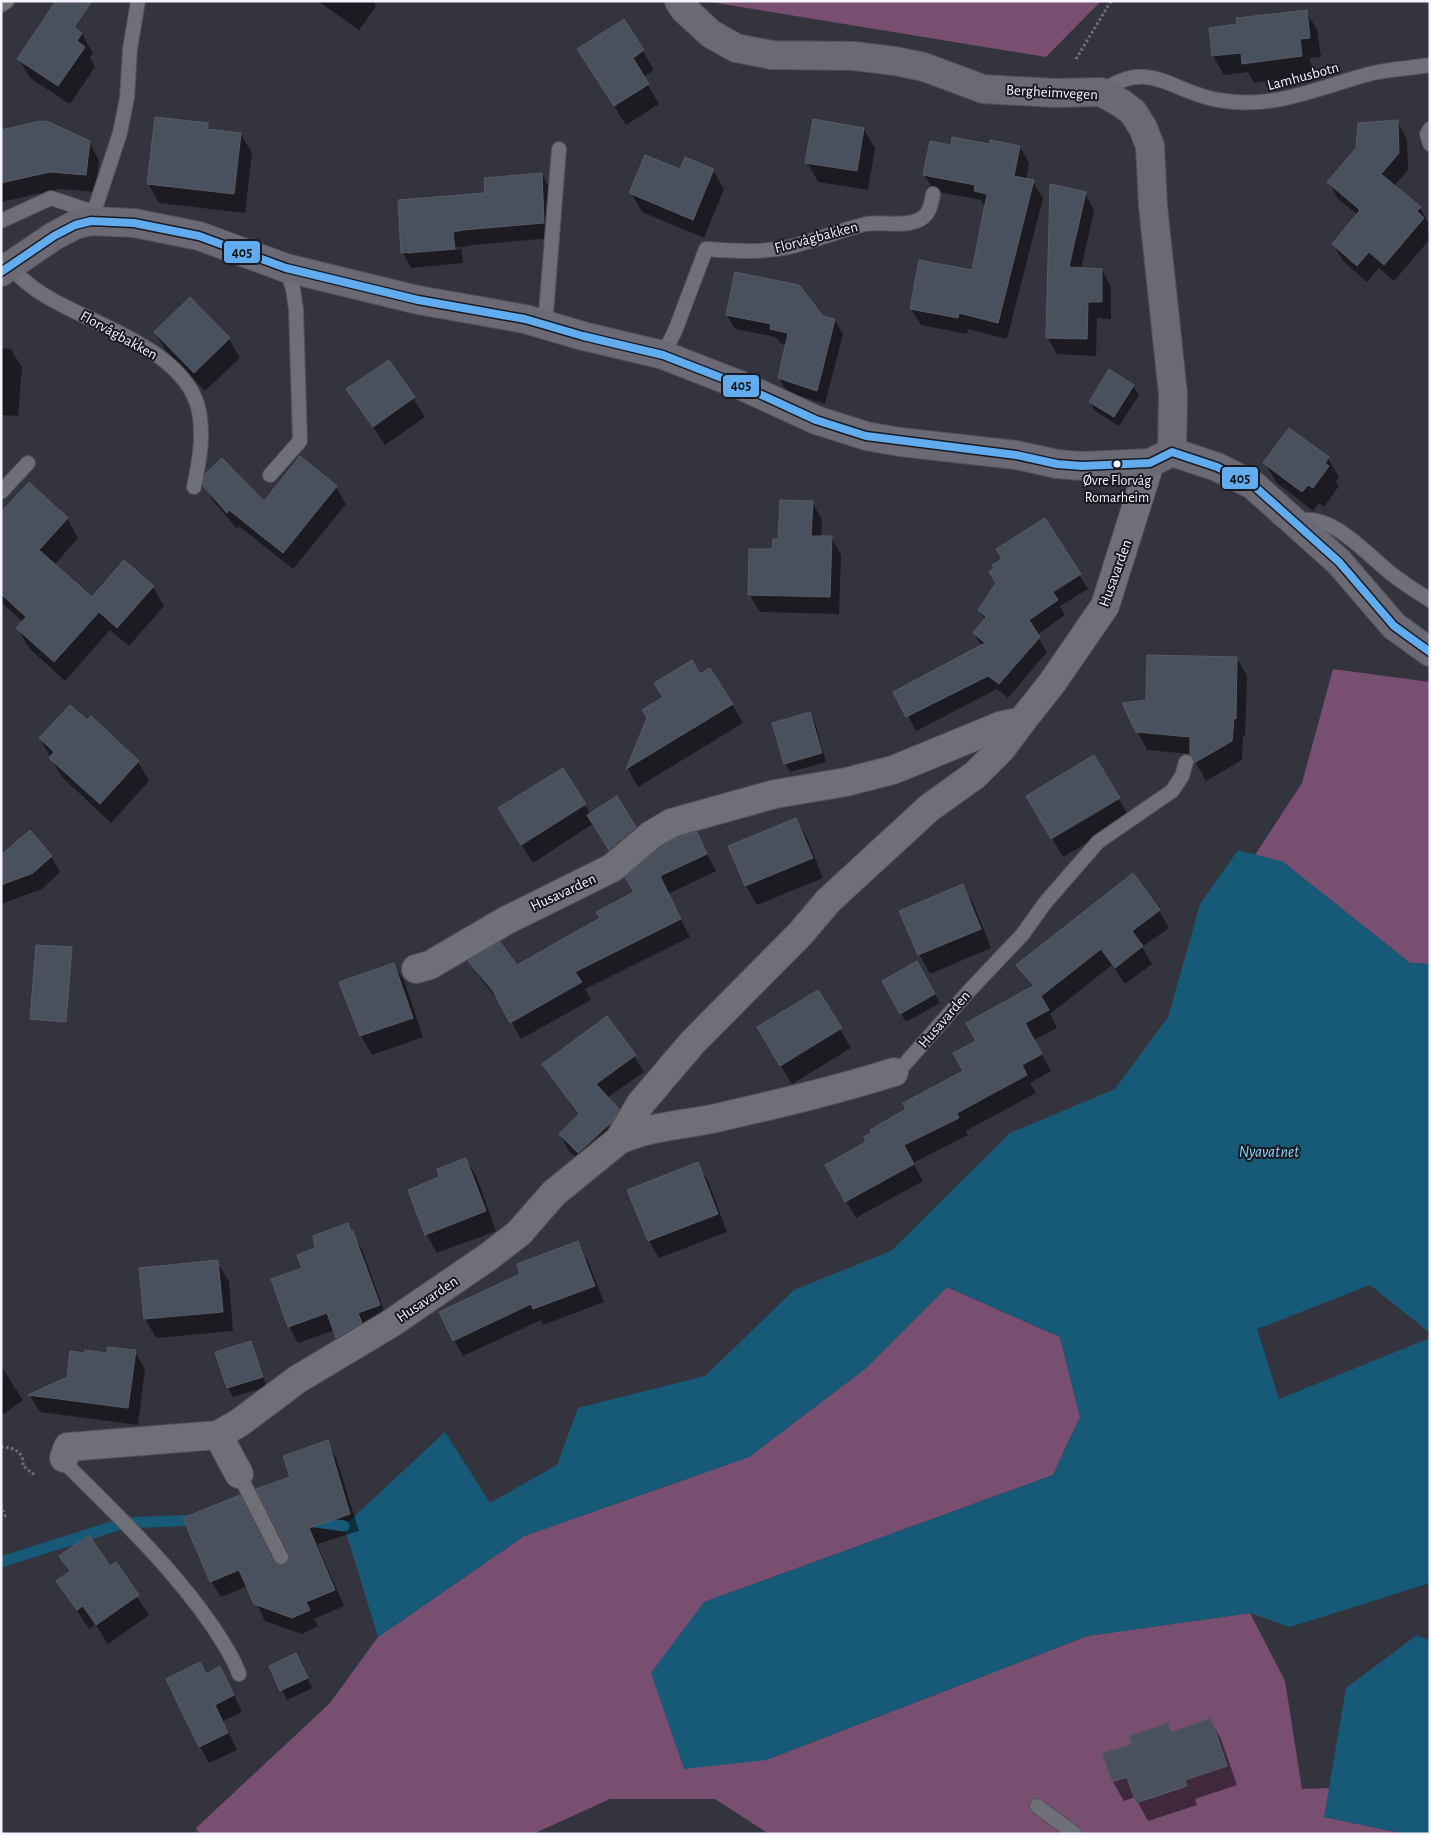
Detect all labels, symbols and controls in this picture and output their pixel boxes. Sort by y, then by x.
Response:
street label: Lamhusbotn [1266,60,1341,93]
street label: Bergheimvegen [1006,83,1098,102]
street label: Florvågbakken [773,219,859,256]
line badge: 405 [223,240,261,264]
text: 405 [232,246,252,260]
street label: Florvågbakken [78,308,160,363]
line badge: 405 [722,374,760,398]
text: 405 [731,379,751,393]
marker: Øvre Florvåg Romarheim [1112,459,1122,469]
line badge: 405 [1221,466,1259,490]
text: 405 [1230,472,1250,486]
place label: Øvre Florvåg Romarheim [1083,473,1151,505]
street label: Husavarden [1096,538,1135,609]
street label: Husavarden [528,871,598,914]
street label: Husavarden [916,988,973,1051]
water label: Nyavatnet [1239,1144,1300,1160]
street label: Husavarden [394,1274,461,1325]

